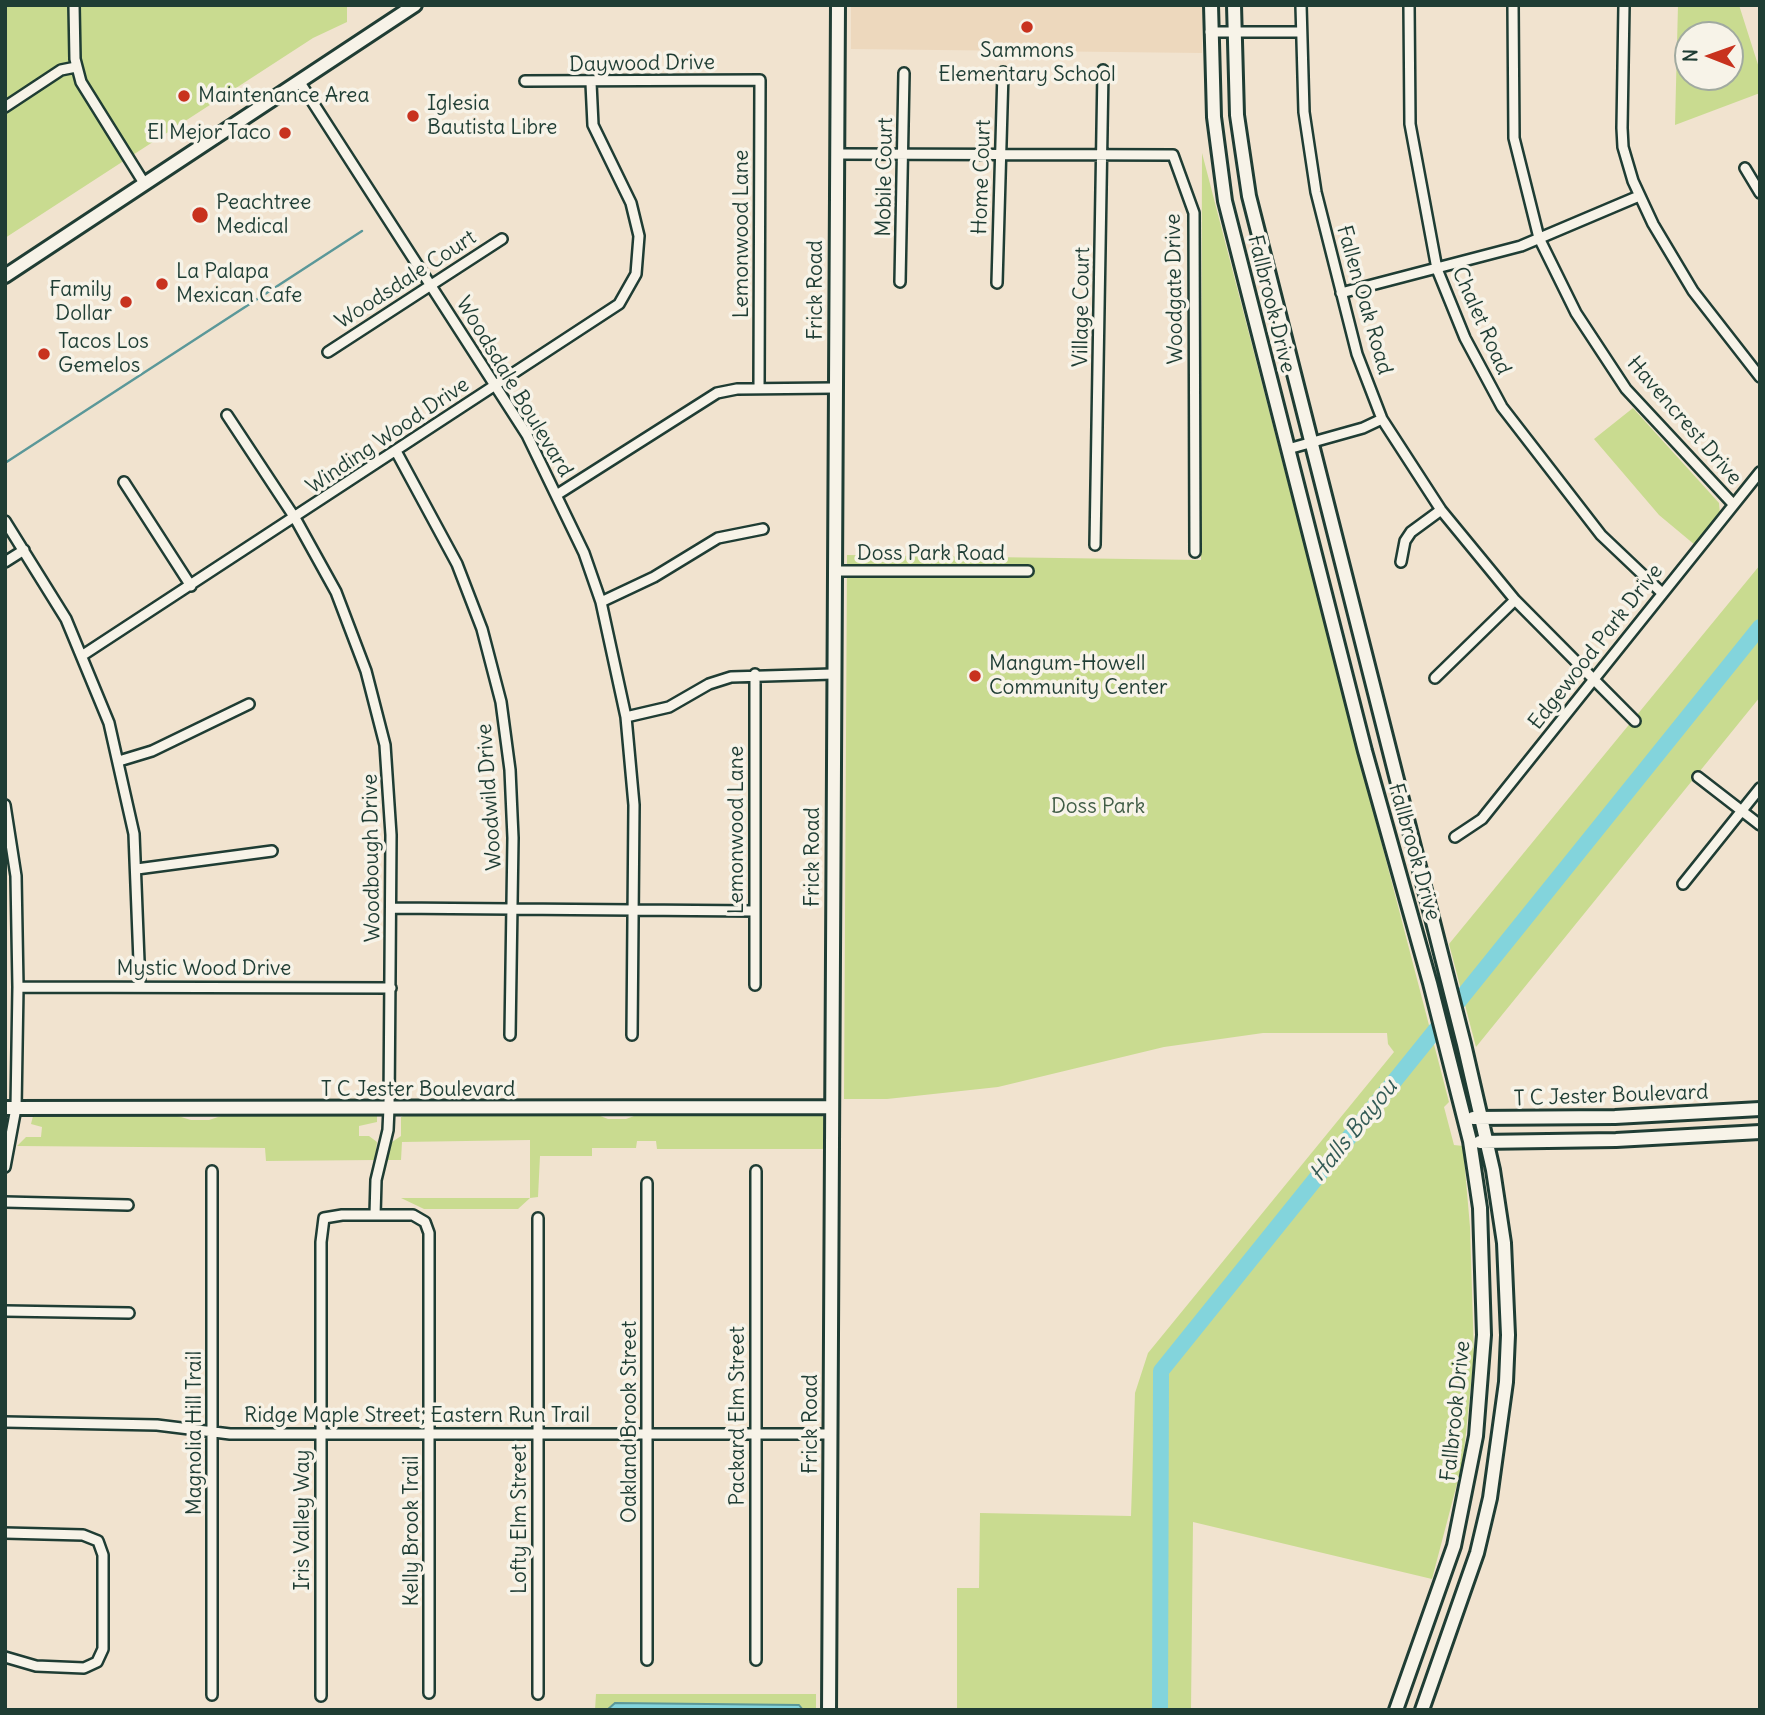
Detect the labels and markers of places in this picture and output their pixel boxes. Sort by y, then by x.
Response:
marker: Sammons Elementary School [1019,19,1035,35]
place label: Sammons Elementary School [938,38,1116,88]
place label: Maintenance Area [198,83,369,109]
marker: Maintenance Area [176,88,192,104]
place label: Iglesia Bautista Libre [427,91,557,141]
marker: Iglesia Bautista Libre [405,108,421,124]
place label: El Mejor Taco [147,120,271,146]
marker: El Mejor Taco [277,125,293,141]
place label: Peachtree Medical [216,190,311,240]
marker: Peachtree Medical [190,205,210,225]
place label: La Palapa Mexican Cafe [176,259,302,309]
marker: La Palapa Mexican Cafe [154,276,170,292]
place label: Family Dollar [49,277,112,327]
marker: Family Dollar [118,294,134,310]
place label: Tacos Los Gemelos [58,329,149,379]
marker: Tacos Los Gemelos [36,346,52,362]
place label: Mangum-Howell Community Center [989,651,1168,701]
marker: Mangum-Howell Community Center [967,668,983,684]

